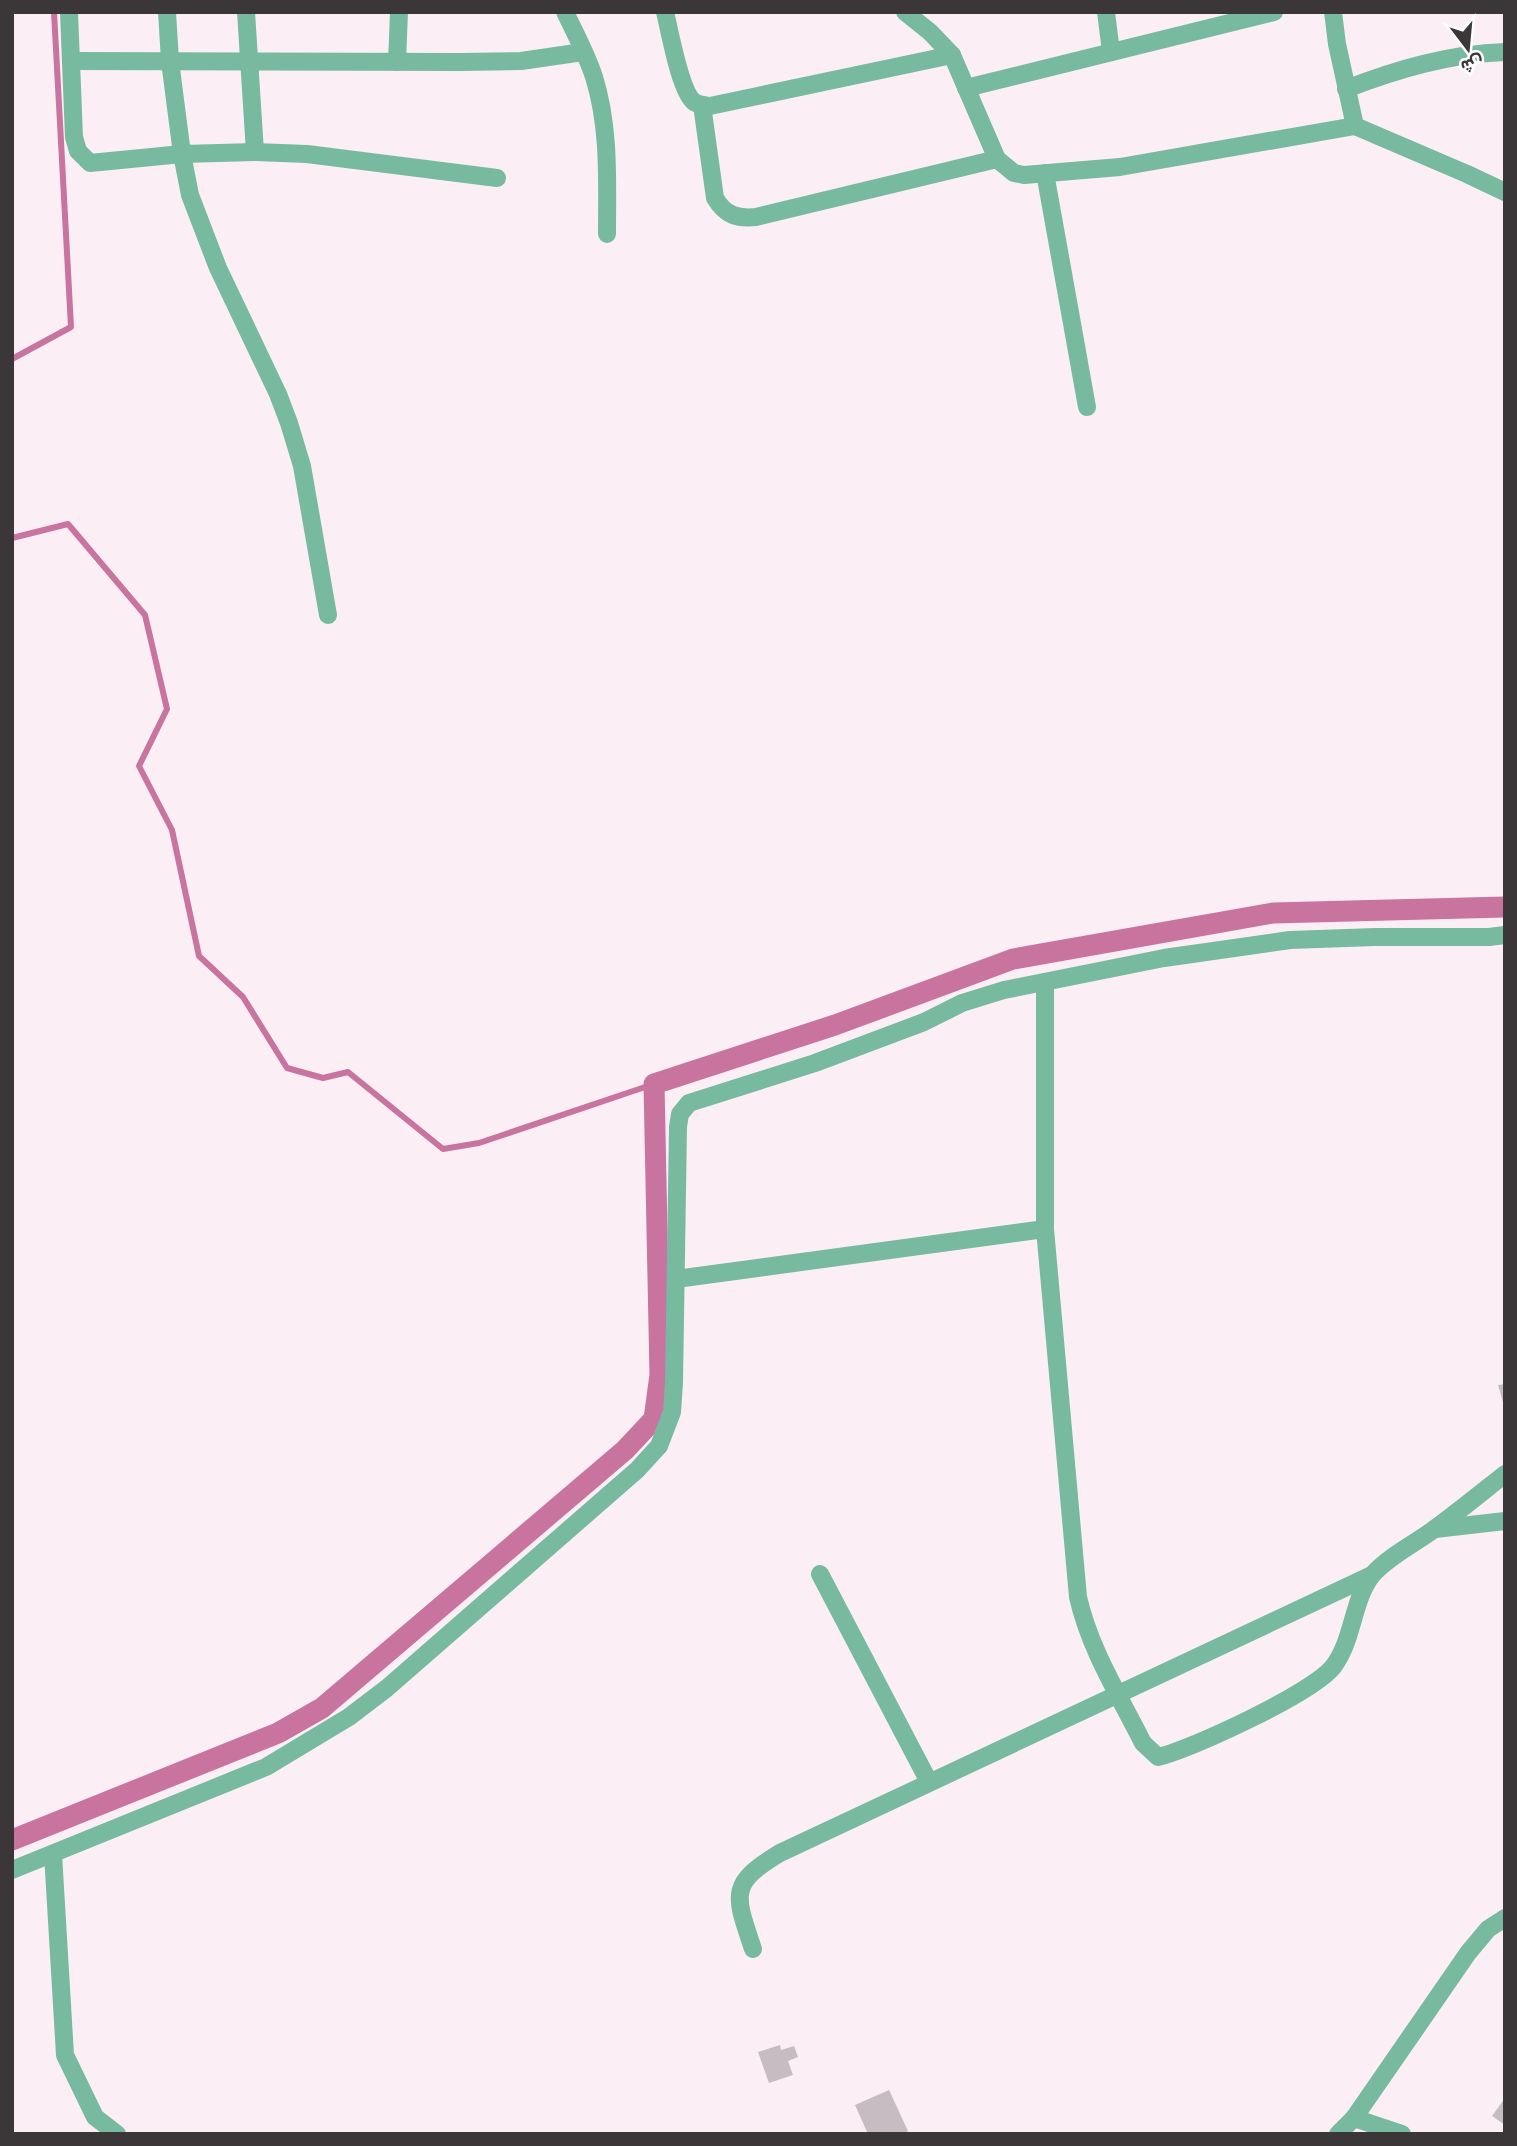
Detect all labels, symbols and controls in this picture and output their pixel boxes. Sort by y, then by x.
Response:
north arrow [1433,14,1503,84]
text: ش [1458,51,1487,80]

